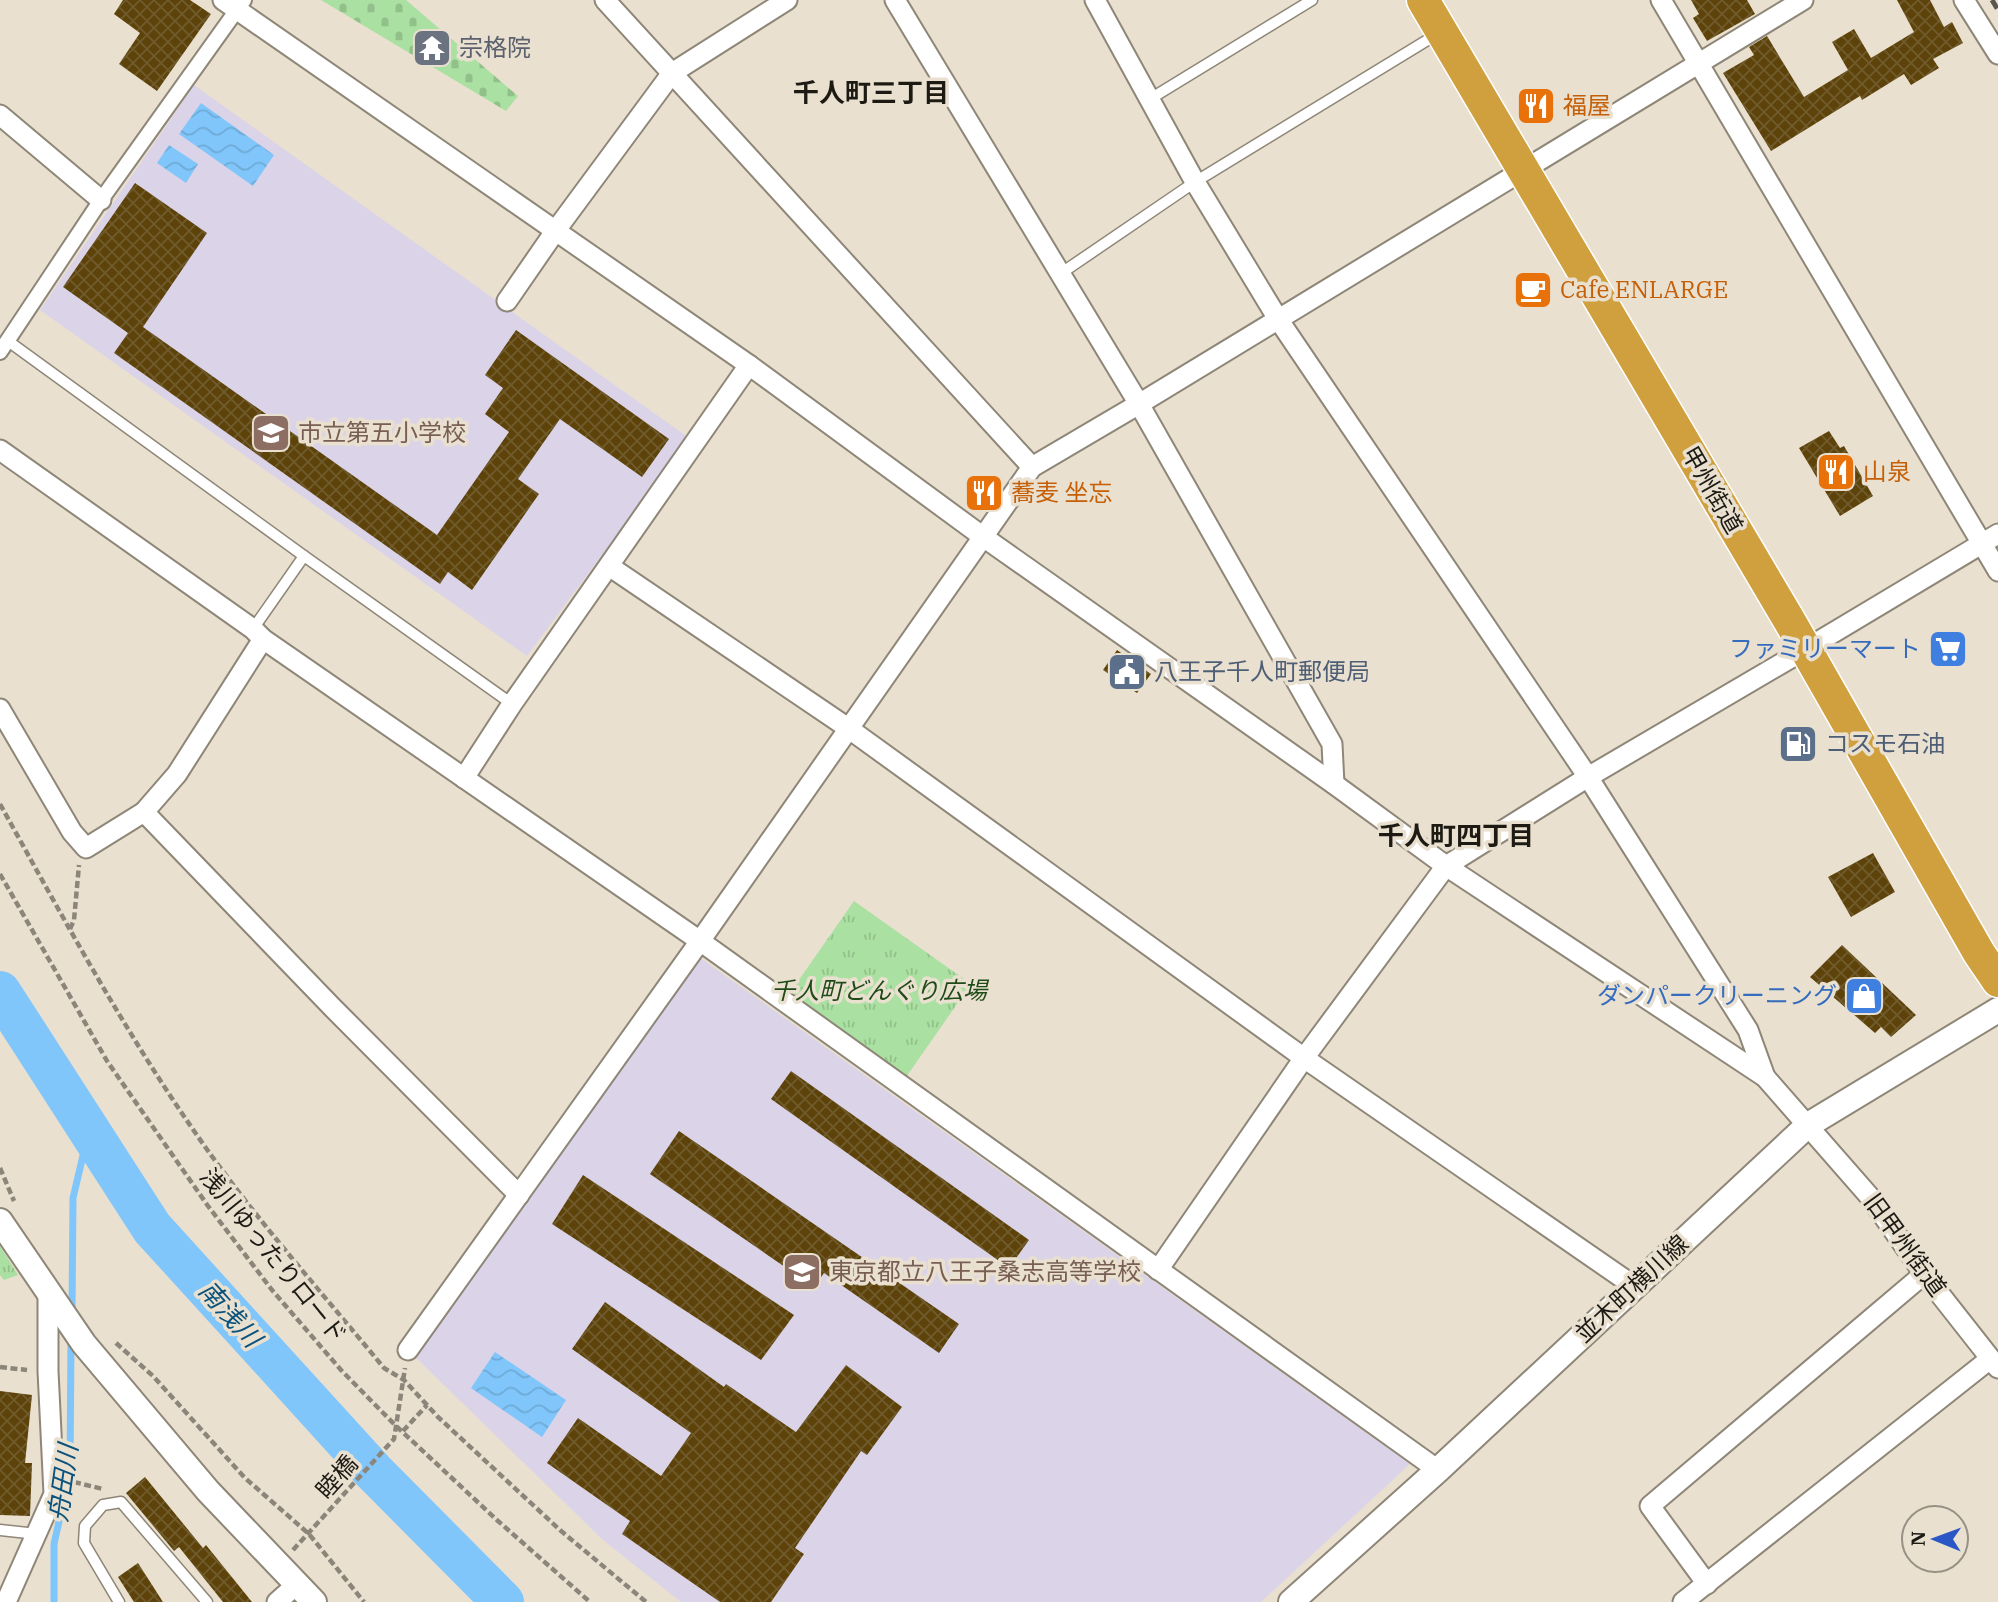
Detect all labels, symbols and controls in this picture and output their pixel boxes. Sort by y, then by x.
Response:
temple icon: 宗格院 [411,27,453,69]
place label: 宗格院 [459,31,531,63]
district label: 千人町三丁目 [793,75,949,109]
restaurant icon: 福屋 [1515,85,1557,127]
place label: 福屋 [1563,89,1611,121]
cafe icon: Cafe ENLARGE [1512,269,1554,311]
place label: Cafe ENLARGE [1560,273,1728,305]
school or university icon: 市立第五小学校 [250,412,292,454]
place label: 市立第五小学校 [298,416,466,448]
street label: 甲州街道 [1675,440,1751,539]
restaurant icon: 山泉 [1815,451,1857,493]
place label: 山泉 [1863,455,1911,487]
restaurant icon: 蕎麦 坐忘 [963,472,1005,514]
place label: 蕎麦 坐忘 [1011,476,1113,508]
supermarket icon: ファミリーマート [1927,628,1969,670]
place label: ファミリーマート [1729,632,1921,664]
public building icon: 八王子千人町郵便局 [1106,651,1148,693]
place label: 八王子千人町郵便局 [1154,655,1370,687]
fuel station icon: コスモ石油 [1777,723,1819,765]
place label: コスモ石油 [1825,727,1945,759]
district label: 千人町四丁目 [1378,818,1534,852]
park label: 千人町どんぐり広場 [771,974,990,1006]
shop icon: ダンパークリーニング [1843,975,1885,1017]
place label: ダンパークリーニング [1597,979,1837,1011]
street label: 浅川ゆったりロード [193,1161,354,1349]
street label: 旧甲州街道 [1858,1186,1954,1302]
street label: 並木町横川線 [1568,1227,1695,1349]
school or university icon: 東京都立八王子桑志高等学校 [781,1251,823,1293]
place label: 東京都立八王子桑志高等学校 [829,1255,1141,1287]
water label: 南浅川 [192,1273,271,1356]
water label: 舟田川 [40,1439,85,1524]
street label: 睦橋 [308,1448,364,1505]
north arrow [1900,1504,1970,1574]
text: N [1906,1531,1930,1546]

